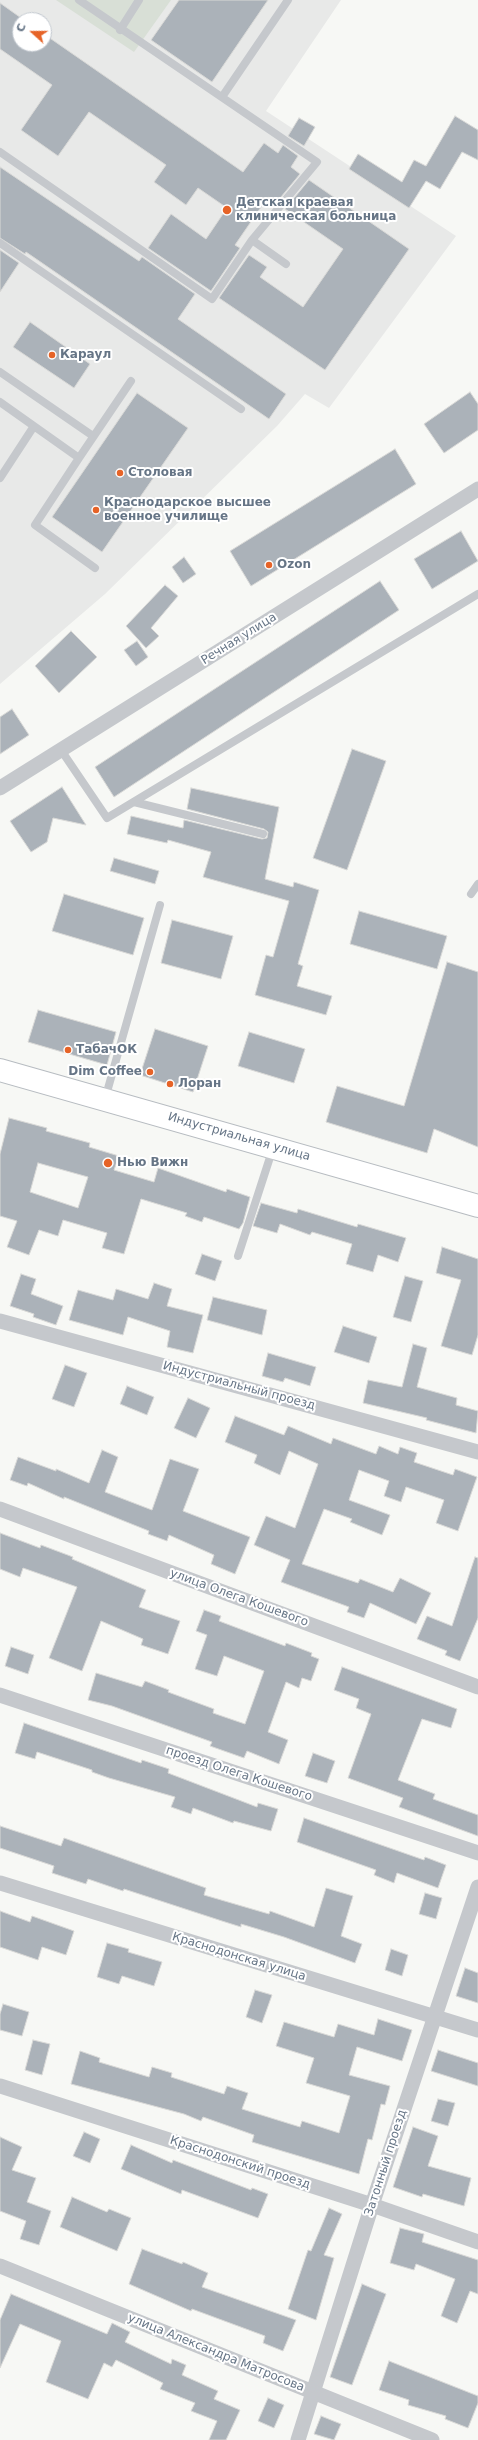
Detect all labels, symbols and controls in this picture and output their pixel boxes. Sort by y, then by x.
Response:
north arrow [12,12,52,52]
text: С [14,22,29,34]
place label: Детская краевая клиническая больница [236,196,396,224]
marker: Детская краевая клиническая больница [221,204,233,216]
place label: Караул [60,348,111,362]
marker: Караул [47,350,57,360]
place label: Столовая [128,466,192,480]
marker: Столовая [115,468,125,478]
place label: Краснодарское высшее военное училище [104,496,271,524]
marker: Краснодарское высшее военное училище [91,505,101,515]
place label: Ozon [277,558,311,572]
marker: Ozon [264,560,274,570]
street label: Речная улица [199,610,279,668]
place label: ТабачОК [76,1043,137,1057]
marker: ТабачОК [63,1045,73,1055]
place label: Dim Coffee [68,1065,142,1079]
marker: Dim Coffee [145,1067,155,1077]
place label: Лоран [178,1077,221,1091]
marker: Лоран [165,1079,175,1089]
street label: Индустриальная улица [166,1110,312,1164]
place label: Нью Вижн [117,1156,188,1170]
marker: Нью Вижн [102,1157,114,1169]
street label: Индустриальный проезд [161,1359,317,1413]
street label: улица Олега Кошевого [168,1566,310,1630]
street label: проезд Олега Кошевого [164,1744,314,1804]
street label: Краснодонская улица [170,1930,308,1984]
street label: Затонный проезд [362,2108,410,2218]
street label: Краснодонский проезд [168,2133,312,2193]
street label: улица Александра Матросова [126,2311,306,2395]

